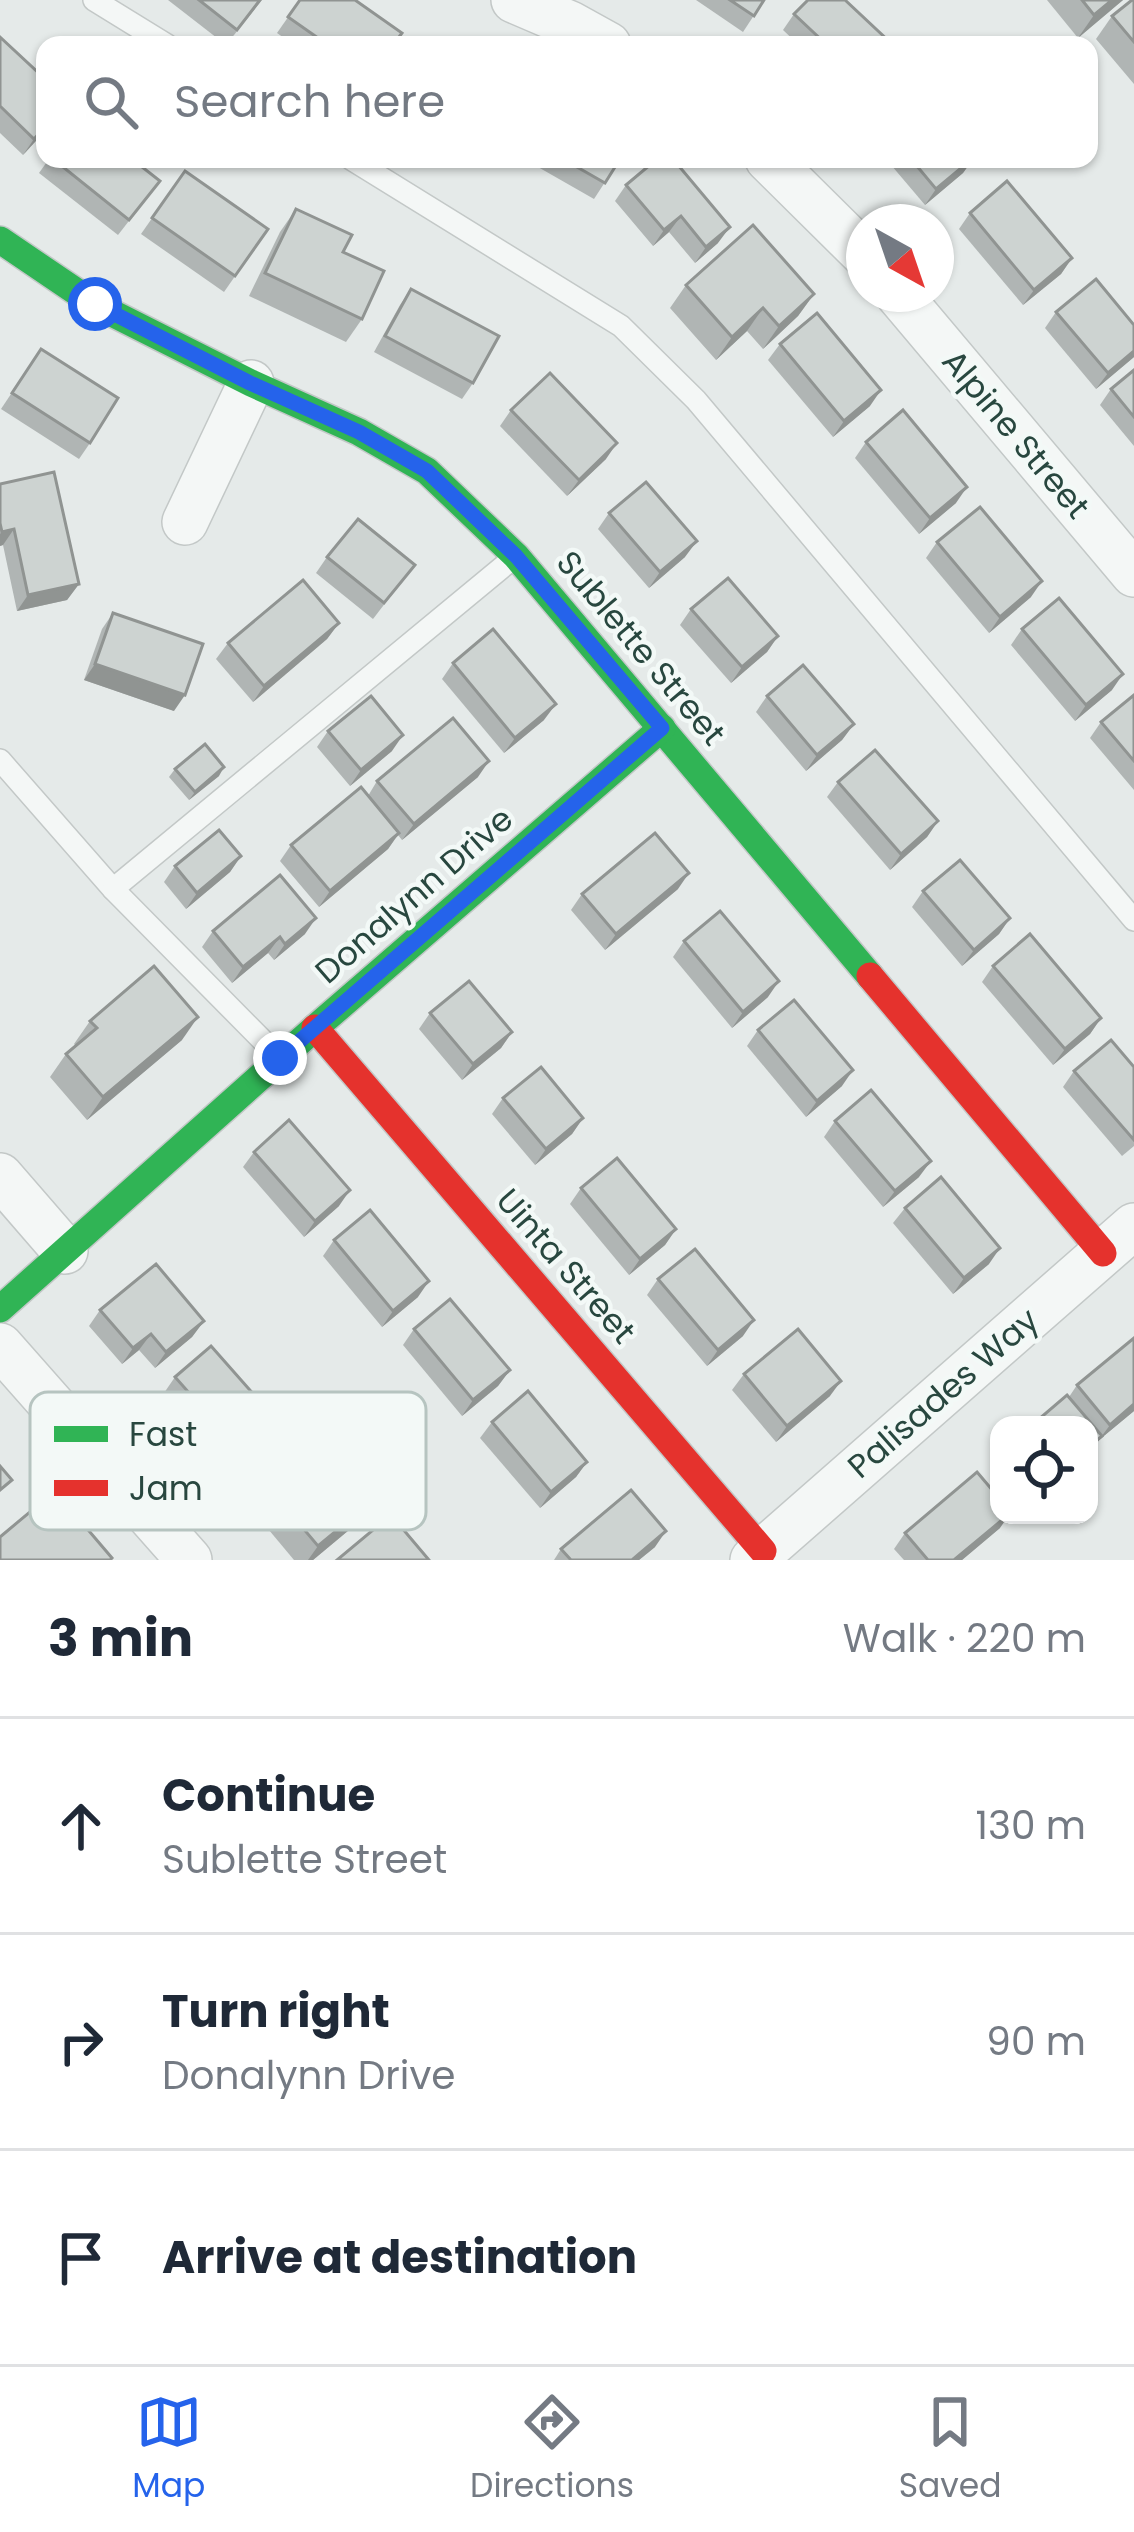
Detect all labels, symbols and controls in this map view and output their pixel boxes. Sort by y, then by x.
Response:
search box [36,36,1098,168]
icon: search [78,69,144,135]
text: Search here [174,70,445,133]
north arrow [846,204,954,312]
route start [68,277,122,331]
street label: Alpine Street [931,339,1101,529]
street label: Sublette Street [545,540,737,756]
street label: Donalynn Drive [305,796,523,994]
route end [253,1031,307,1085]
street label: Uinta Street [486,1178,646,1354]
street label: Palisades Way [837,1297,1049,1489]
legend [30,1392,426,1530]
text: Fast [129,1411,197,1458]
map controls [990,1416,1098,1524]
button: locate [990,1416,1098,1524]
text: Jam [129,1465,203,1512]
text: 3 min [48,1602,193,1674]
text: Walk · 220 m [843,1611,1086,1666]
text: Continue [162,1764,375,1827]
icon: ahead [48,1793,114,1859]
text: 130 m [975,1798,1086,1853]
text: Sublette Street [162,1832,447,1887]
text: Turn right [162,1980,390,2043]
icon: right [48,2009,114,2075]
text: 90 m [986,2014,1086,2069]
text: Donalynn Drive [162,2048,456,2103]
icon: arrive [48,2225,114,2291]
text: Arrive at destination [162,2226,637,2289]
tab: Map [132,2389,205,2511]
tab: Directions [470,2389,634,2511]
tab: Saved [899,2389,1002,2511]

